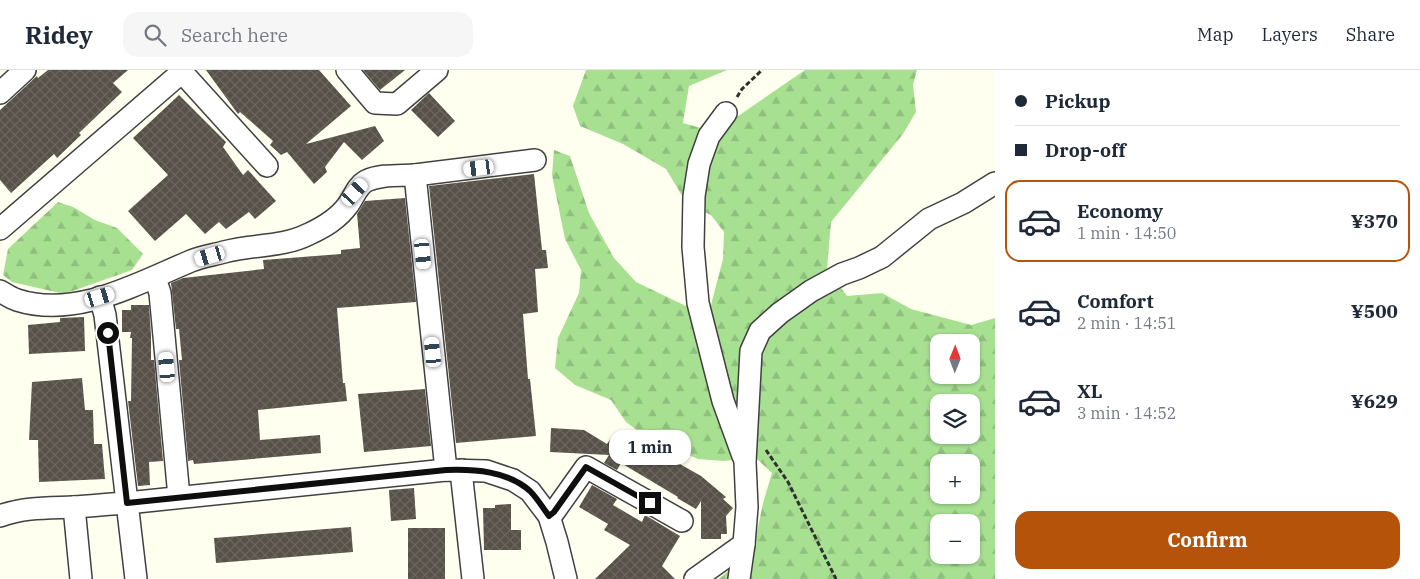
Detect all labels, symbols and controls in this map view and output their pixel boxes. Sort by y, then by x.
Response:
search box [123,12,473,57]
text: Ridey [25,19,93,51]
icon: search [141,21,169,49]
text: Search here [181,23,288,47]
text: Map [1197,23,1234,46]
text: Layers [1262,23,1318,46]
text: Share [1346,23,1395,46]
text: Pickup [1045,89,1110,113]
text: Drop-off [1045,138,1126,162]
car [463,159,494,177]
car [339,176,370,208]
icon: car [1017,199,1062,244]
text: Economy [1077,199,1163,223]
text: ¥370 [1351,209,1398,233]
text: 1 min · 14:50 [1077,223,1176,243]
car [413,238,432,270]
car [193,245,226,267]
car [83,285,116,309]
icon: car [1017,289,1062,334]
text: Comfort [1077,289,1154,313]
text: ¥500 [1351,299,1398,323]
text: 2 min · 14:51 [1077,313,1176,333]
route start [97,322,119,344]
north arrow [930,334,980,384]
map controls [930,334,980,564]
car [423,336,442,368]
car [158,351,175,383]
icon: car [1017,379,1062,424]
text: XL [1077,379,1103,403]
text: ¥629 [1351,389,1398,413]
button: layers [930,394,980,444]
text: 3 min · 14:52 [1077,403,1176,423]
callout: 1 min [609,430,691,466]
text: 1 min [628,437,672,457]
button: + [930,454,980,504]
route end [639,492,661,514]
button: Confirm [1015,511,1400,569]
button: − [930,514,980,564]

